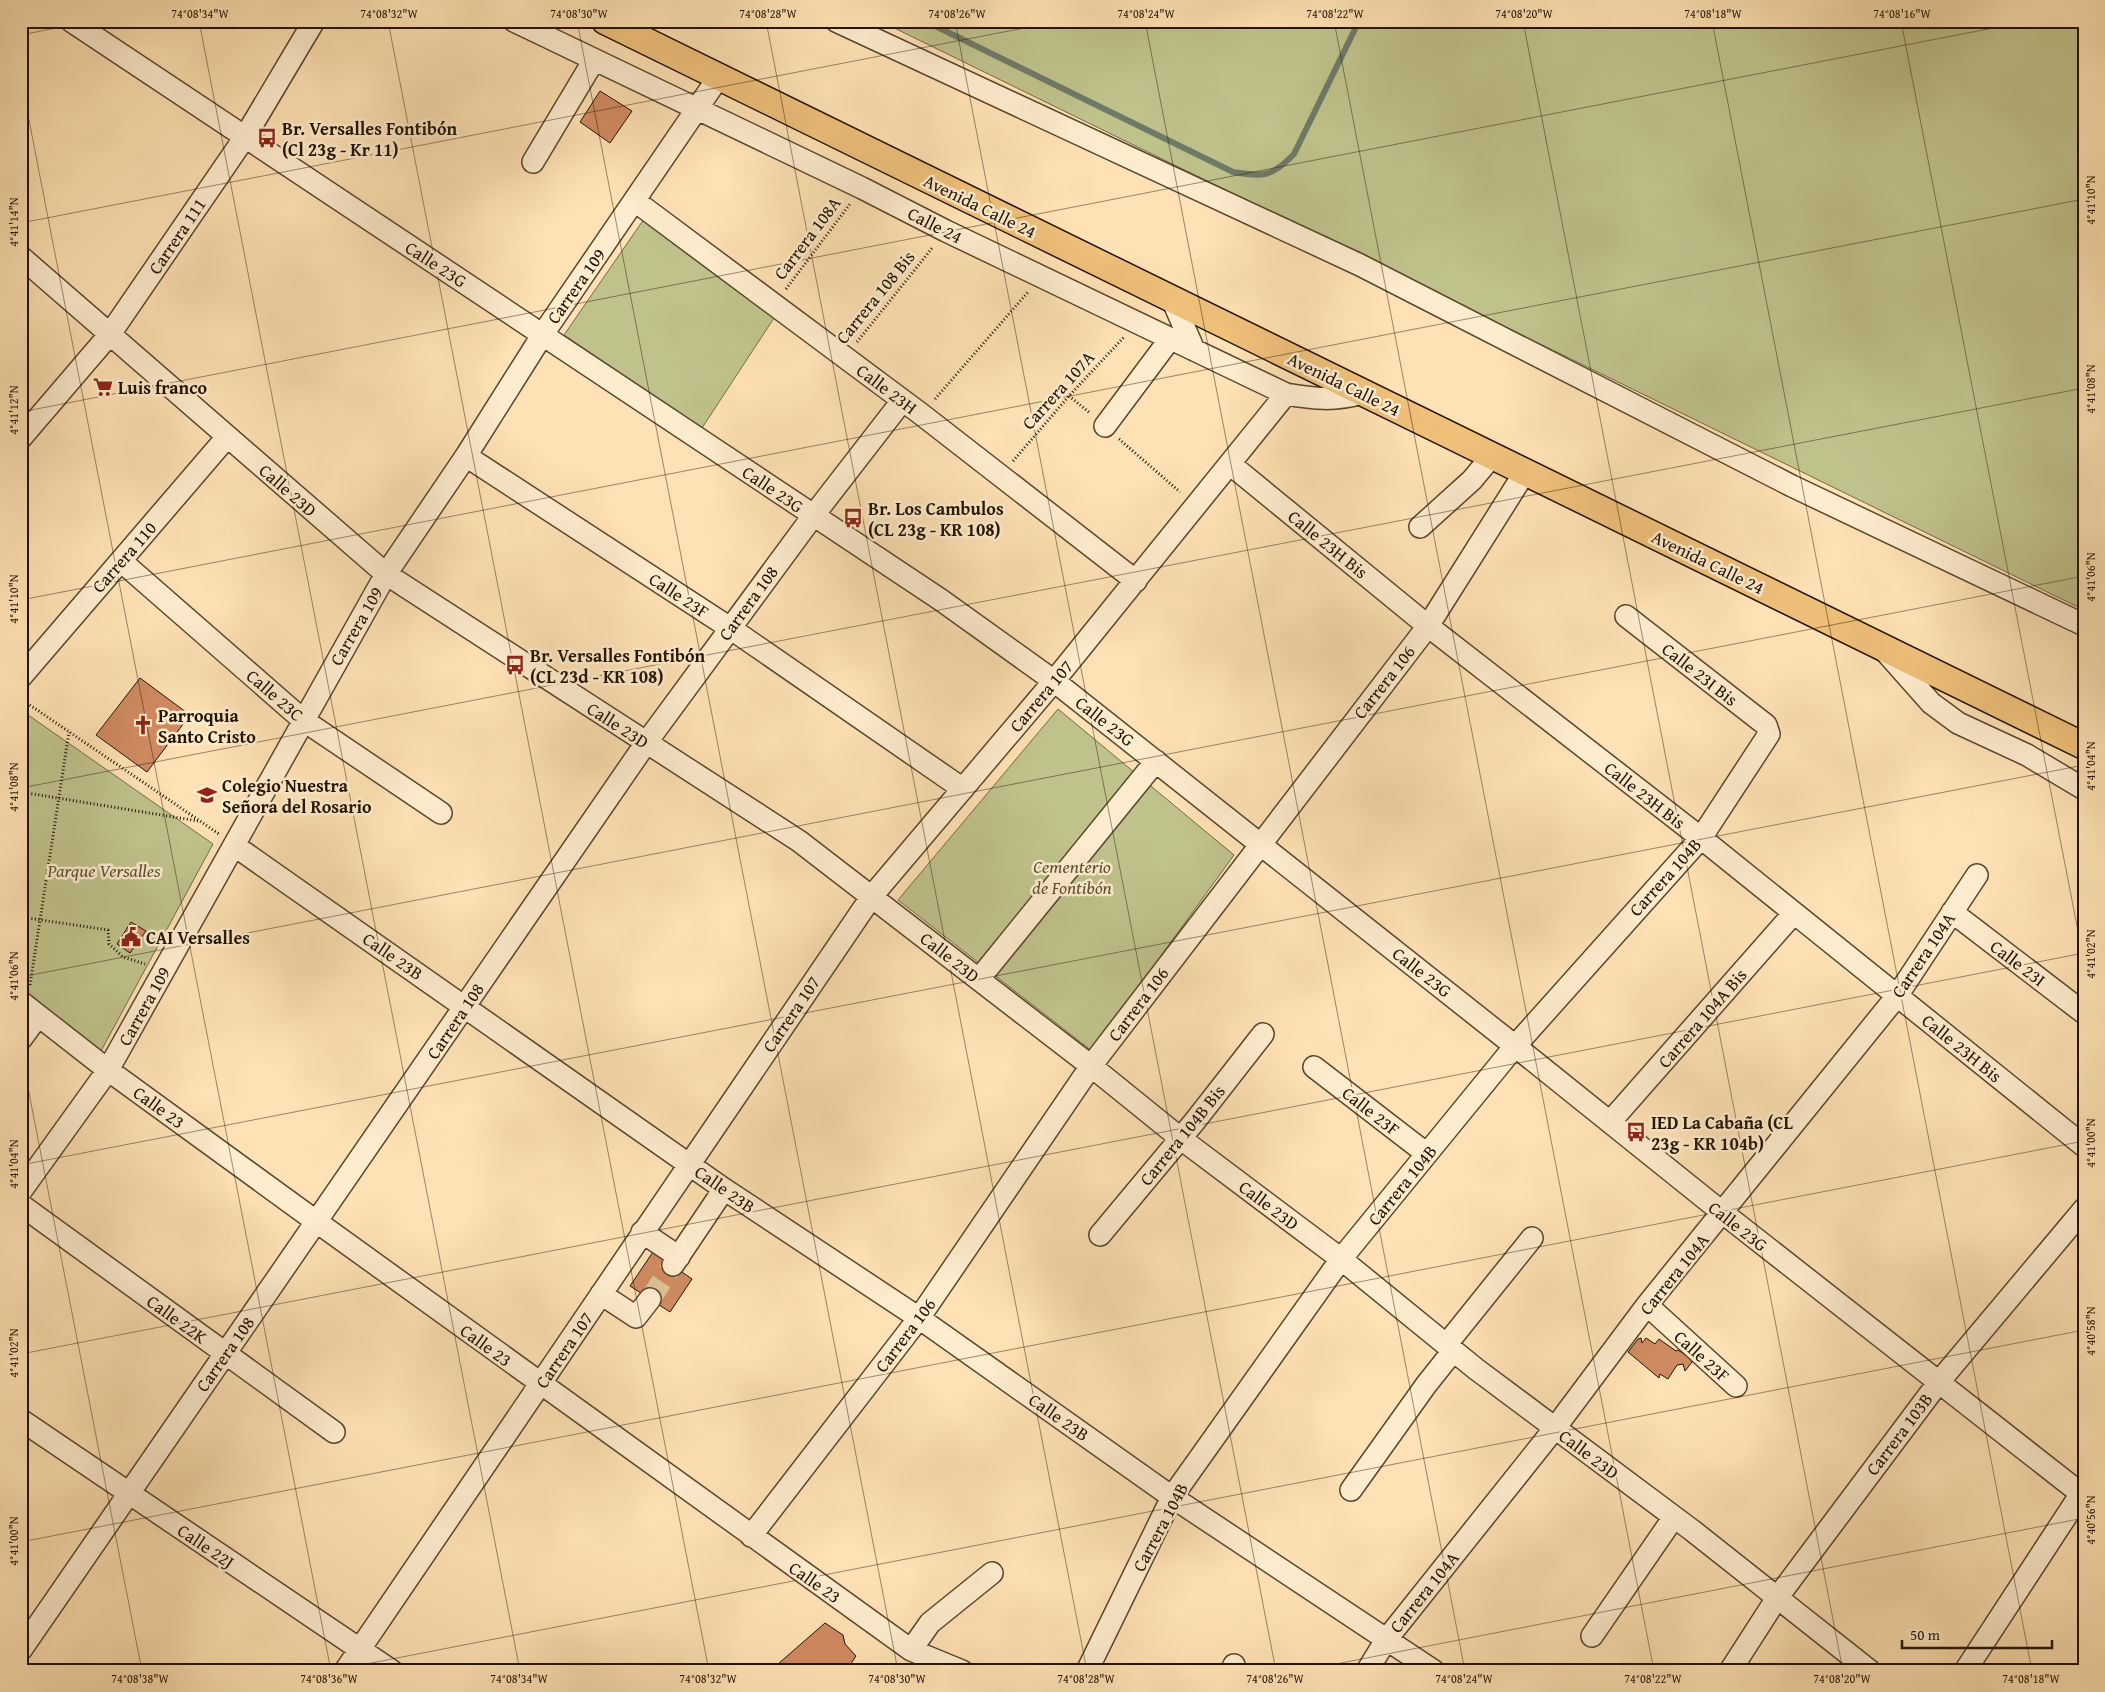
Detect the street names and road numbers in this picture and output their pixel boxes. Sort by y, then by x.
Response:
street label: Avenida Calle 24 [920,169,1040,243]
street label: Carrera 108A [767,191,847,285]
street label: Carrera 111 [141,192,213,280]
street label: Calle 24 [904,202,966,248]
street label: Calle 23G [400,234,473,294]
street label: Carrera 109 [540,243,612,329]
street label: Carrera 108 Bis [829,244,921,350]
street label: Carrera 107A [1015,345,1101,435]
street label: Avenida Calle 24 [1283,345,1405,423]
street label: Calle 23H [851,357,923,421]
street label: Calle 23D [253,457,323,523]
street label: Calle 23G [737,459,809,520]
street label: Calle 23H Bis [1282,503,1374,585]
street label: Carrera 110 [85,515,163,599]
street label: Avenida Calle 24 [1647,523,1769,601]
street label: Carrera 108 [712,560,784,646]
street label: Calle 23F [644,565,715,625]
street label: Carrera 109 [323,582,389,670]
street label: Calle 23I Bis [1656,636,1744,712]
street label: Carrera 106 [1347,639,1421,725]
street label: Carrera 107 [1003,654,1079,738]
street label: Calle 23C [241,663,310,728]
street label: Calle 23G [1070,689,1141,753]
street label: Calle 23D [582,695,654,755]
street label: Calle 23H Bis [1599,755,1691,835]
street label: Carrera 104B [1622,832,1708,922]
street label: Carrera 104A [1884,907,1962,1003]
street label: Calle 23B [357,925,429,987]
street label: Calle 23D [914,925,986,989]
street label: Calle 23I [1984,933,2052,993]
street label: Calle 23G [1387,940,1458,1004]
street label: Carrera 109 [111,961,177,1051]
street label: Carrera 106 [1101,961,1175,1047]
street label: Carrera 104A Bis [1651,962,1753,1074]
street label: Carrera 107 [755,970,827,1058]
street label: Carrera 108 [419,977,491,1065]
street label: Calle 23H Bis [1916,1007,2008,1089]
street label: Carrera 104B Bis [1133,1078,1231,1192]
street label: Calle 23 [128,1079,190,1135]
street label: Calle 23F [1336,1080,1406,1142]
street label: Carrera 104B [1361,1139,1443,1231]
street label: Calle 23B [689,1158,761,1220]
street label: Calle 23D [1233,1173,1305,1237]
street label: Calle 23G [1703,1194,1774,1258]
street label: Carrera 104A [1633,1227,1715,1321]
street label: Calle 22K [141,1288,213,1350]
street label: Carrera 106 [868,1292,942,1378]
street label: Carrera 107 [528,1306,600,1394]
street label: Carrera 108 [189,1311,261,1397]
street label: Calle 23 [455,1317,517,1373]
street label: Calle 23F [1668,1324,1736,1389]
street label: Calle 23B [1023,1386,1095,1448]
street label: Carrera 103B [1859,1387,1939,1481]
street label: Calle 23D [1553,1422,1625,1486]
street label: Carrera 104B [1125,1478,1195,1576]
street label: Calle 22J [172,1517,240,1575]
street label: Carrera 104A [1383,1545,1465,1639]
street label: Calle 23 [783,1554,847,1610]

